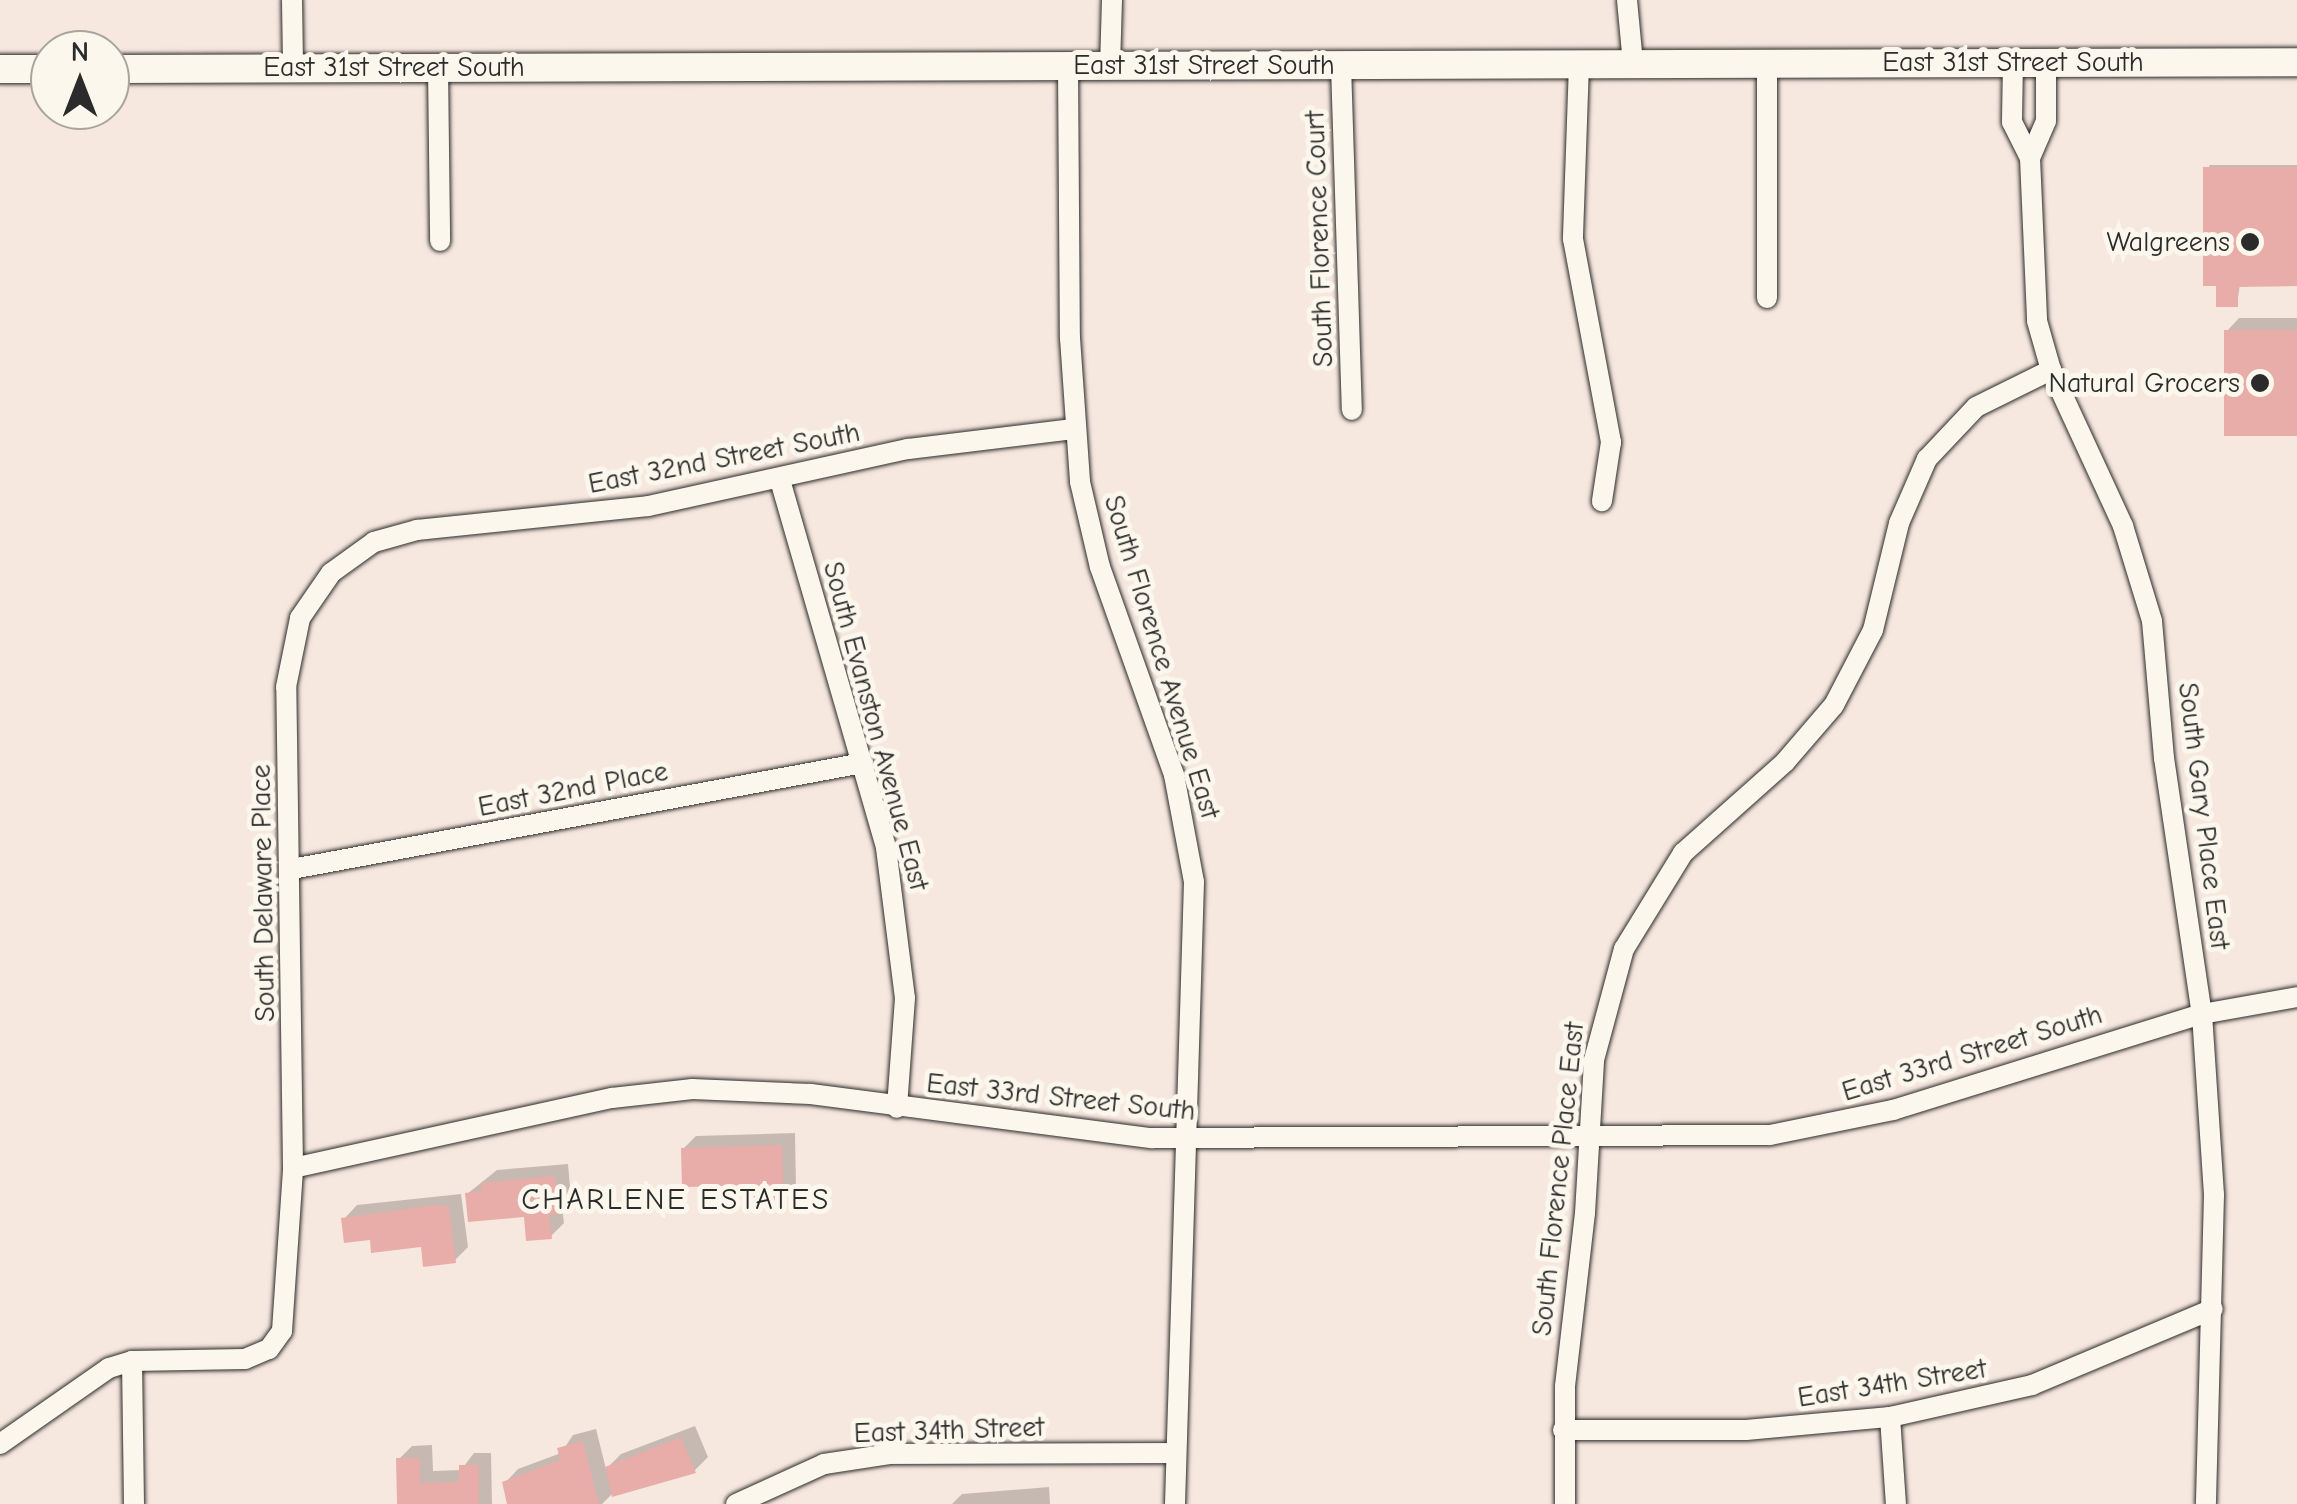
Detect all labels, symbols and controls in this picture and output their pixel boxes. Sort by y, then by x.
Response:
north arrow [30,30,130,130]
text: N [71,36,89,68]
street label: East 31st Street South [1882,45,2144,79]
street label: East 31st Street South [1073,48,1335,82]
street label: East 31st Street South [263,50,525,84]
street label: South Florence Court [1298,110,1340,368]
place label: Walgreens [2106,225,2230,259]
marker: Walgreens [2239,231,2261,253]
place label: Natural Grocers [2049,366,2240,400]
marker: Natural Grocers [2249,372,2271,394]
street label: East 32nd Street South [585,415,863,501]
street label: South Florence Avenue East [1097,491,1227,823]
street label: South Evanston Avenue East [816,558,936,894]
street label: South Gary Place East [2171,681,2237,951]
street label: East 32nd Place [475,754,671,824]
street label: South Delaware Place [244,764,282,1022]
street label: East 33rd Street South [1838,997,2106,1109]
street label: South Florence Place East [1525,1021,1591,1337]
street label: East 33rd Street South [925,1066,1197,1128]
district label: CHARLENE ESTATES [521,1182,831,1218]
street label: East 34th Street [1795,1352,1989,1414]
street label: East 34th Street [853,1410,1045,1450]

